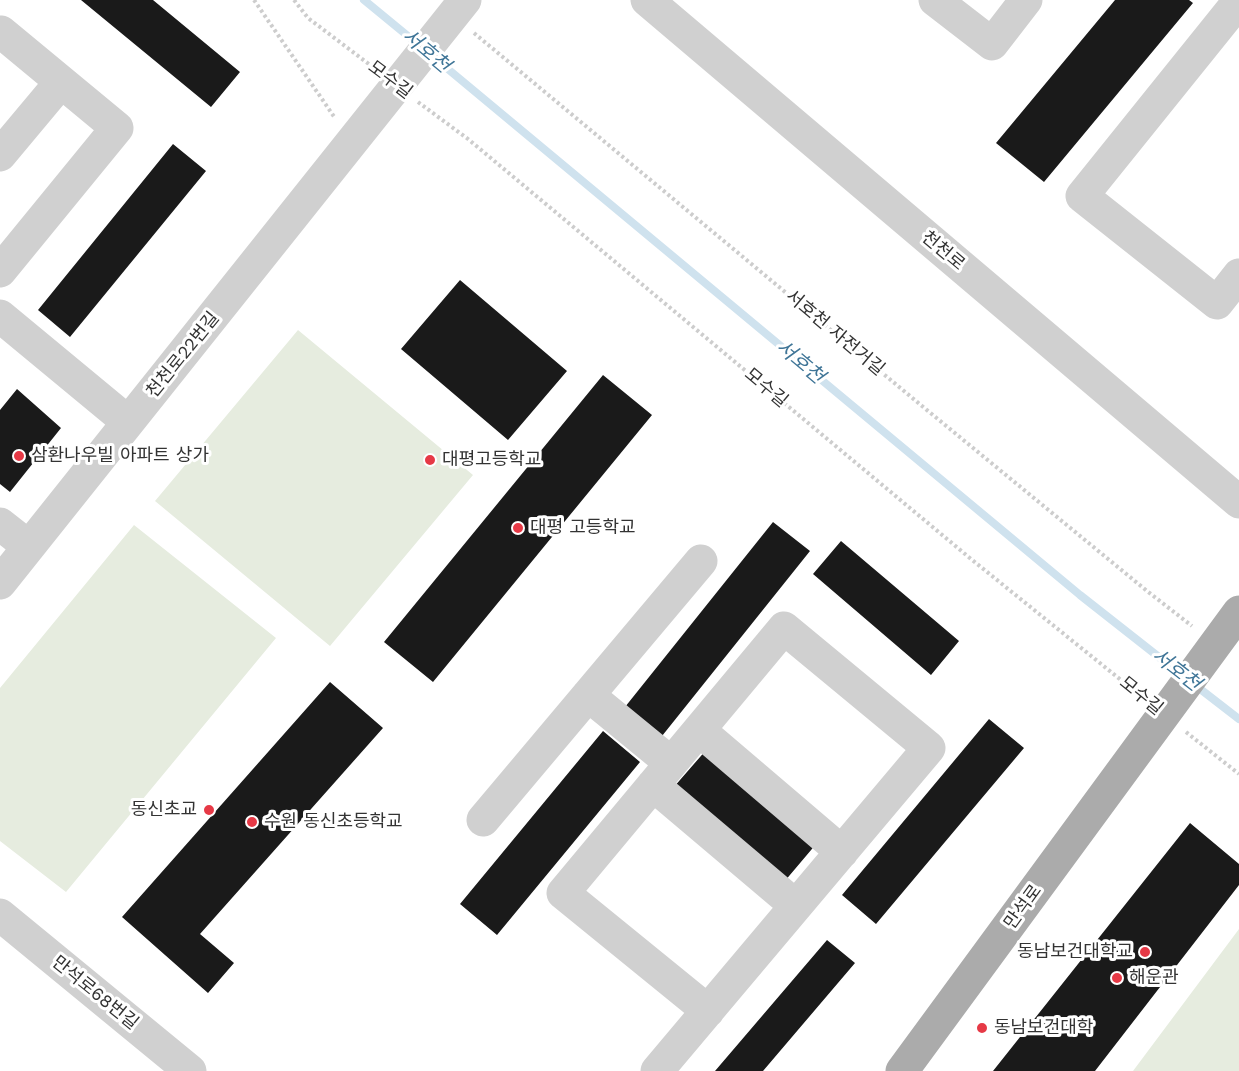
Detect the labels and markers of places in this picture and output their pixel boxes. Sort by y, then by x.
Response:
place label: 삼환나우빌 아파트 상가 [31,445,209,467]
marker: 삼환나우빌 아파트 상가 [12,449,26,463]
place label: 대평고등학교 [442,449,541,471]
marker: 대평고등학교 [423,453,437,467]
place label: 대평 고등학교 [530,517,635,539]
marker: 대평 고등학교 [511,521,525,535]
place label: 동신초교 [131,799,197,821]
marker: 동신초교 [202,803,216,817]
place label: 수원 동신초등학교 [264,811,403,833]
marker: 수원 동신초등학교 [245,815,259,829]
place label: 동남보건대학교 [1017,941,1133,963]
marker: 동남보건대학교 [1138,945,1152,959]
place label: 해운관 [1129,967,1179,989]
marker: 해운관 [1110,971,1124,985]
place label: 동남보건대학 [994,1017,1093,1039]
marker: 동남보건대학 [975,1021,989,1035]

